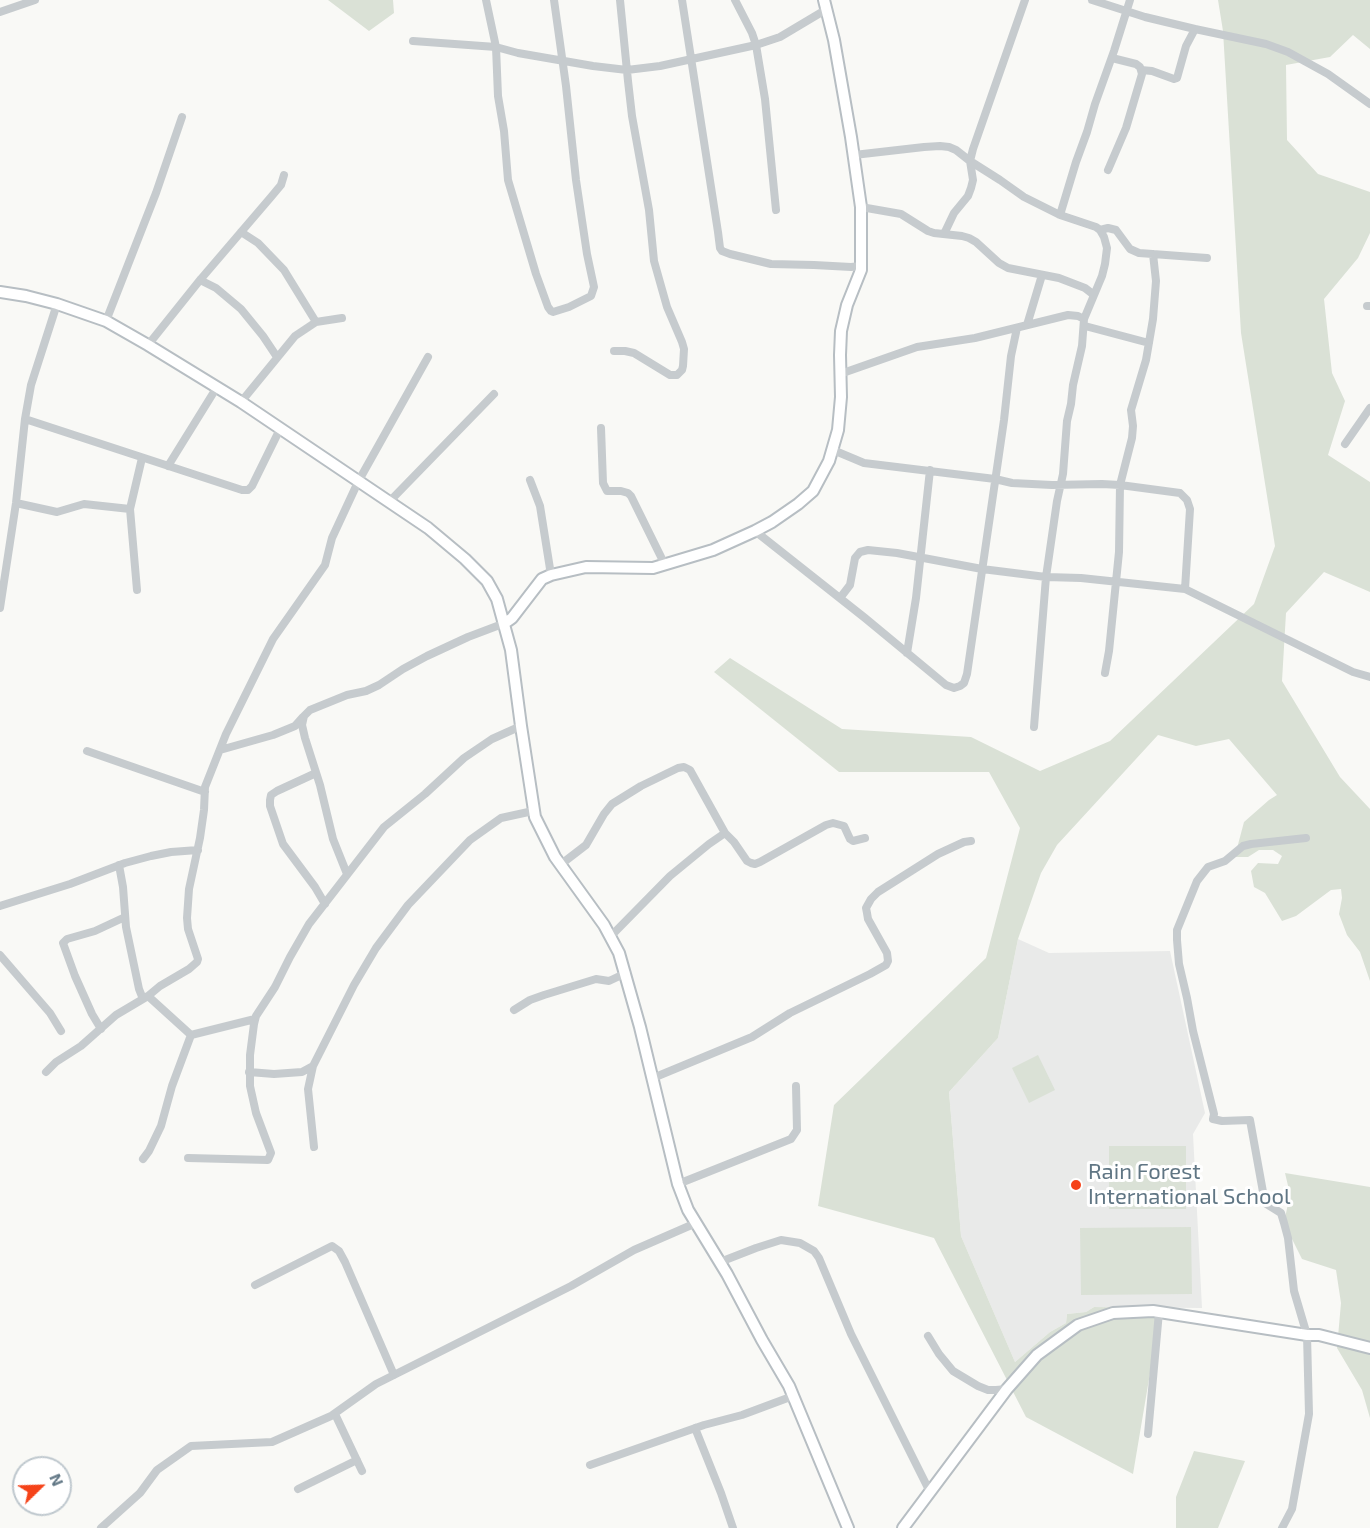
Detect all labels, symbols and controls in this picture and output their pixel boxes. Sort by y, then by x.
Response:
place label: Rain Forest International School [1088,1159,1290,1210]
marker: Rain Forest International School [1069,1178,1083,1192]
north arrow [12,1456,72,1516]
text: N [46,1471,68,1489]

